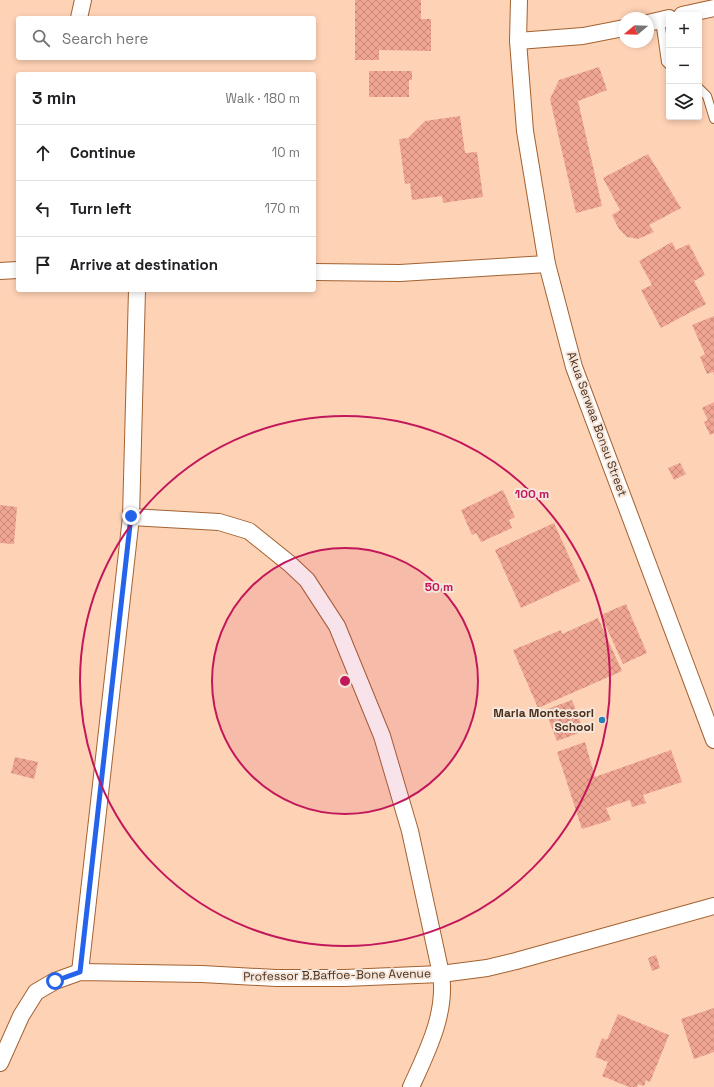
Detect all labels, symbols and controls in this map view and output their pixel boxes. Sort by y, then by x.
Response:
north arrow [618,12,654,48]
map controls [666,12,702,120]
button: + [666,12,702,48]
search box [16,16,316,60]
icon: search [30,27,52,49]
text: Search here [62,29,148,48]
button: − [666,48,702,84]
button: layers [666,84,702,120]
text: 3 min [32,87,76,109]
text: Walk · 180 m [226,90,300,107]
icon: ahead [32,142,54,164]
text: Continue [70,143,136,162]
text: 10 m [272,144,300,161]
icon: left [32,198,54,220]
text: Turn left [70,199,132,218]
text: 170 m [264,200,300,217]
icon: arrive [32,254,54,276]
text: Arrive at destination [70,255,218,274]
street label: Akua Serwaa Bonsu Street [563,349,631,499]
text: 100 m [515,486,549,502]
route end [122,507,140,525]
text: 50 m [425,579,453,595]
centre of rings [338,674,352,688]
place label: Maria Montessori School [493,705,594,735]
marker: Maria Montessori School [597,715,607,725]
street label: Professor B.Baffoe-Bone Avenue [243,965,431,985]
route start [46,972,64,990]

